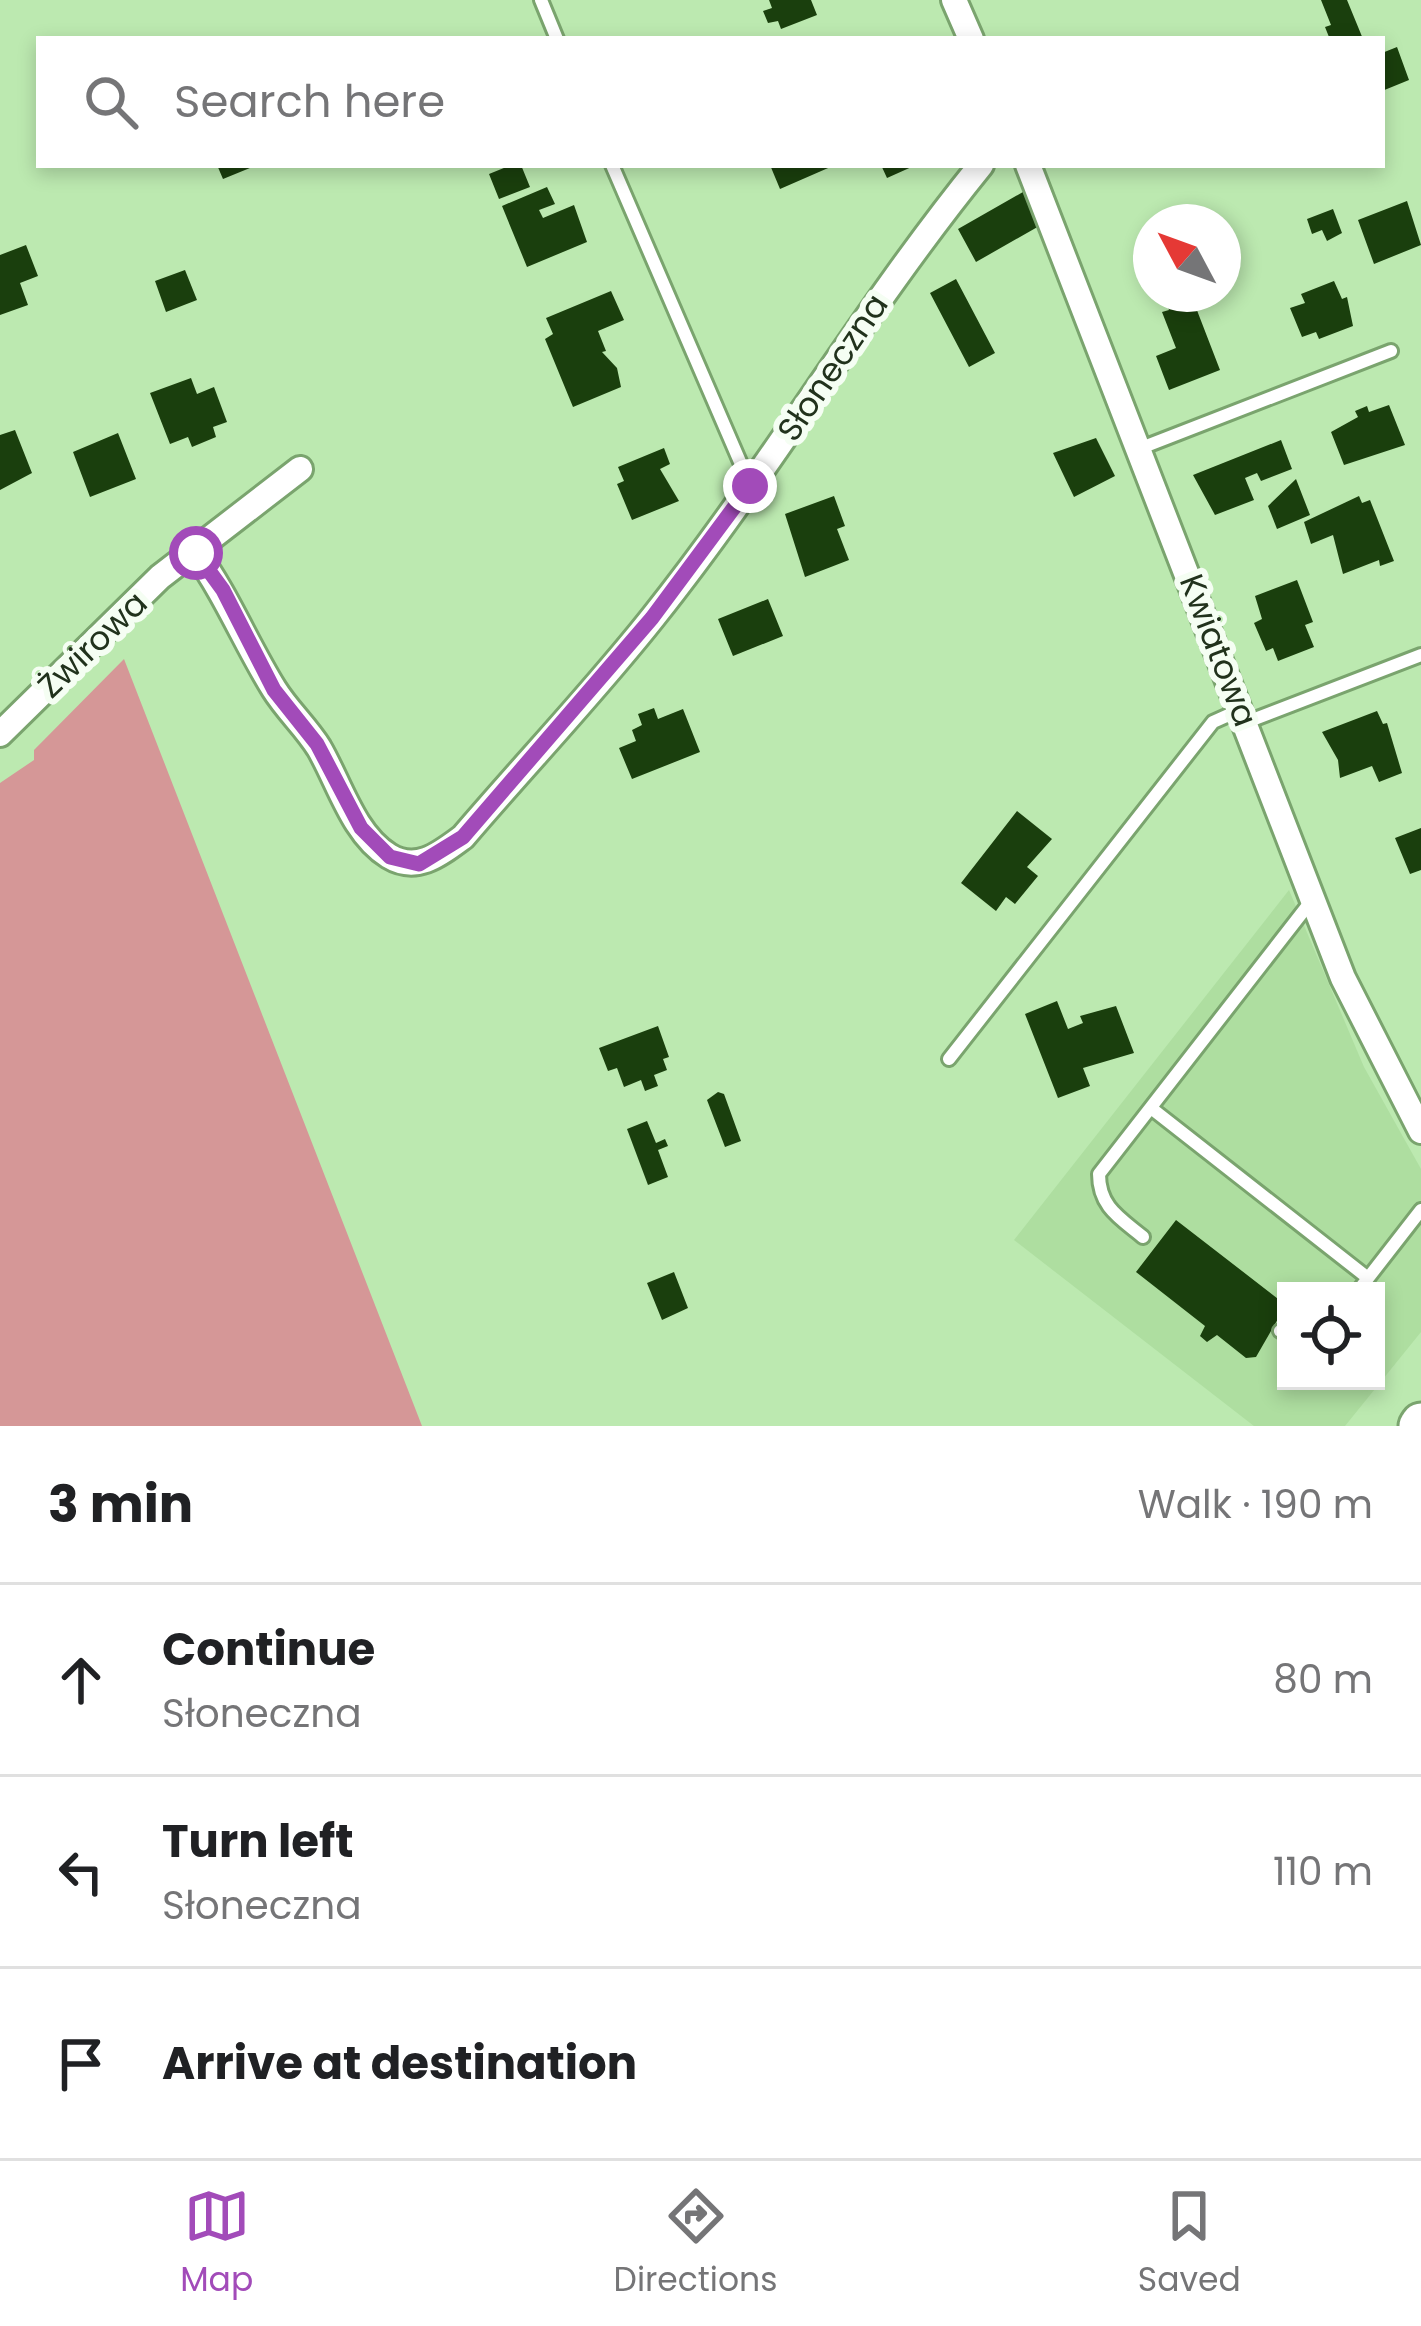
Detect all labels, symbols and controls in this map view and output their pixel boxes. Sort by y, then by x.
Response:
search box [36,36,1385,168]
icon: search [78,69,144,135]
text: Search here [174,70,445,133]
north arrow [1133,204,1241,312]
street label: Słoneczna [766,284,899,450]
route end [723,459,777,513]
route start [169,526,223,580]
street label: Kwiatowa [1168,567,1269,733]
street label: Żwirowa [27,580,158,708]
map controls [1277,1282,1385,1390]
button: locate [1277,1282,1385,1390]
text: 3 min [48,1468,193,1540]
text: Walk · 190 m [1138,1477,1373,1532]
text: Continue [162,1618,375,1681]
icon: ahead [48,1647,114,1713]
text: 80 m [1273,1652,1373,1707]
text: Słoneczna [162,1686,362,1741]
text: Turn left [162,1810,354,1873]
icon: left [48,1839,114,1905]
text: 110 m [1273,1844,1373,1899]
text: Słoneczna [162,1878,362,1933]
icon: arrive [48,2031,114,2097]
text: Arrive at destination [162,2032,637,2095]
tab: Map [180,2183,253,2305]
tab: Directions [614,2183,777,2305]
tab: Saved [1138,2183,1241,2305]

